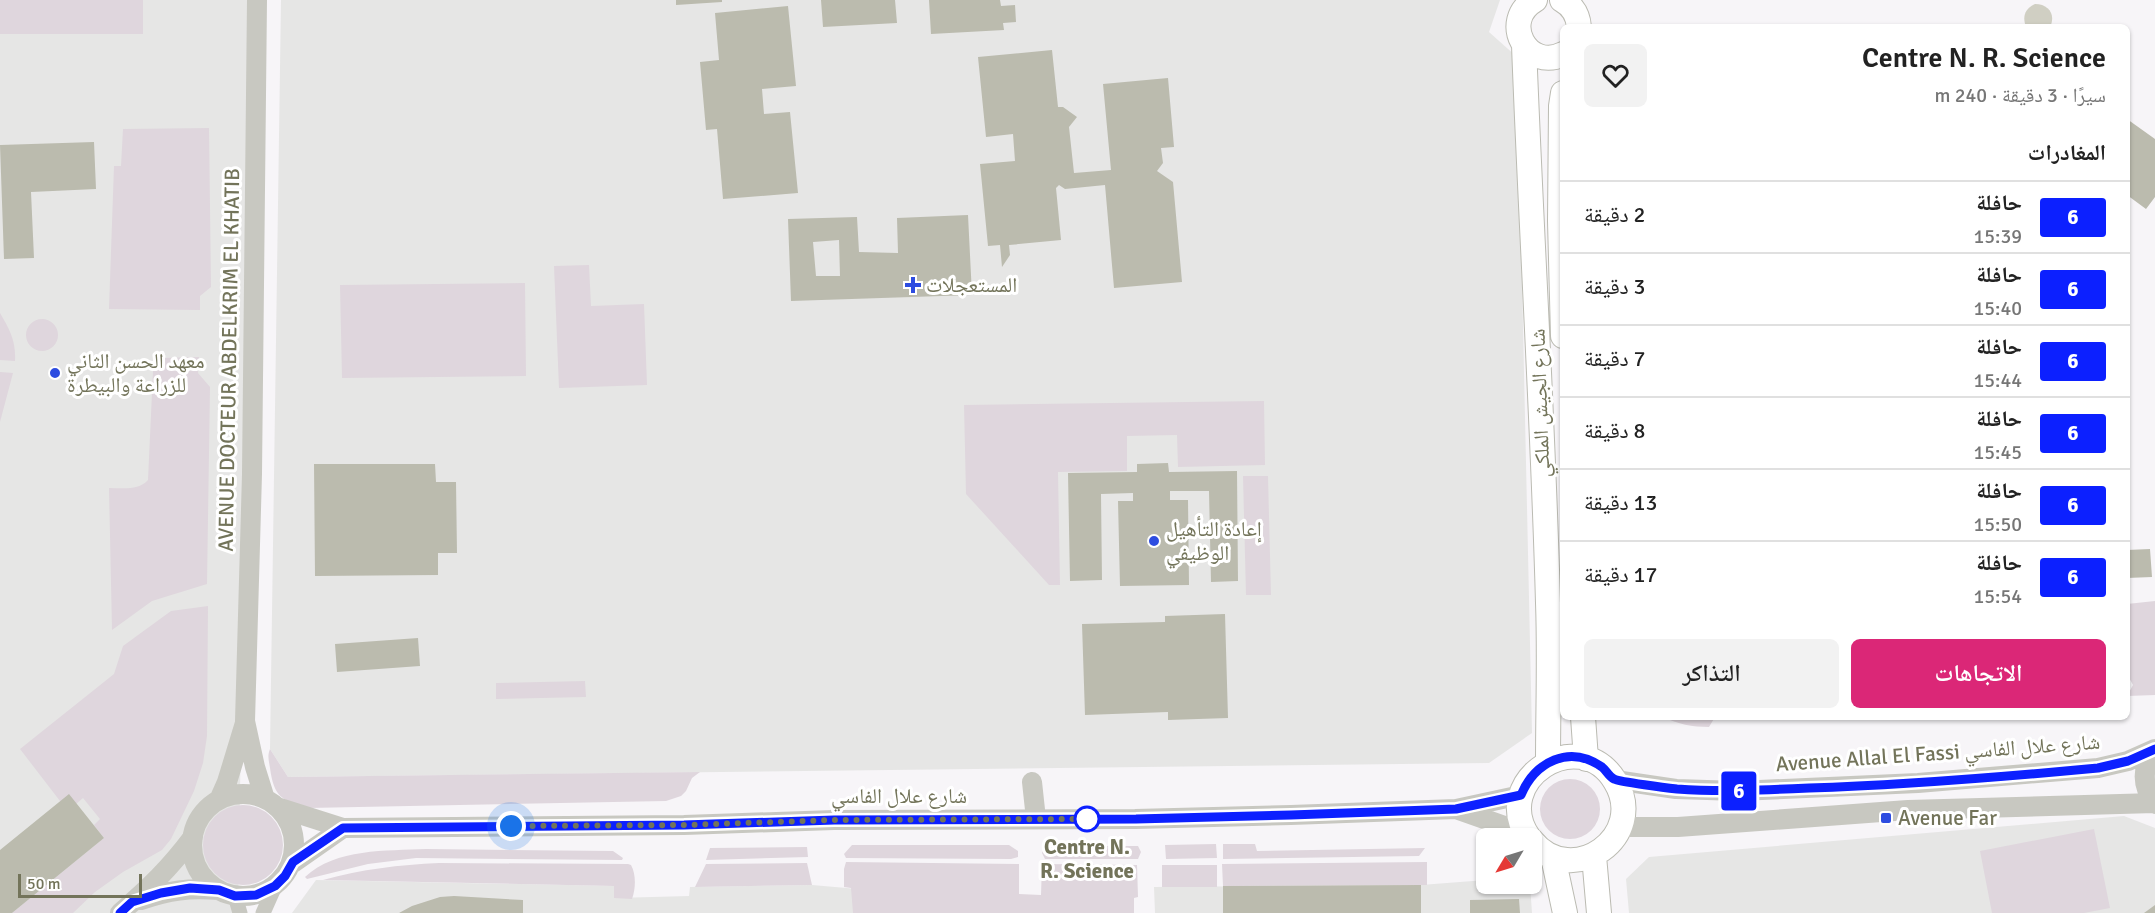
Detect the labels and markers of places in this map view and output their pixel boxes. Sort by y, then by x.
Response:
place label: المستعجلات [926,272,1017,298]
marker: المستعجلات [904,276,922,294]
place label: معهد الحسن الثاني للزراعة والبيطرة [67,348,205,398]
marker: معهد الحسن الثاني للزراعة والبيطرة [48,366,62,380]
place label: إعادة التأهيل الوظيفي [1166,516,1262,569]
marker: إعادة التأهيل الوظيفي [1147,534,1161,548]
place label: Avenue Far [1898,805,1997,831]
marker: Centre N. R. Science [1074,806,1100,832]
marker: Avenue Far [1879,811,1893,825]
place label: Centre N. R. Science [1040,834,1134,884]

